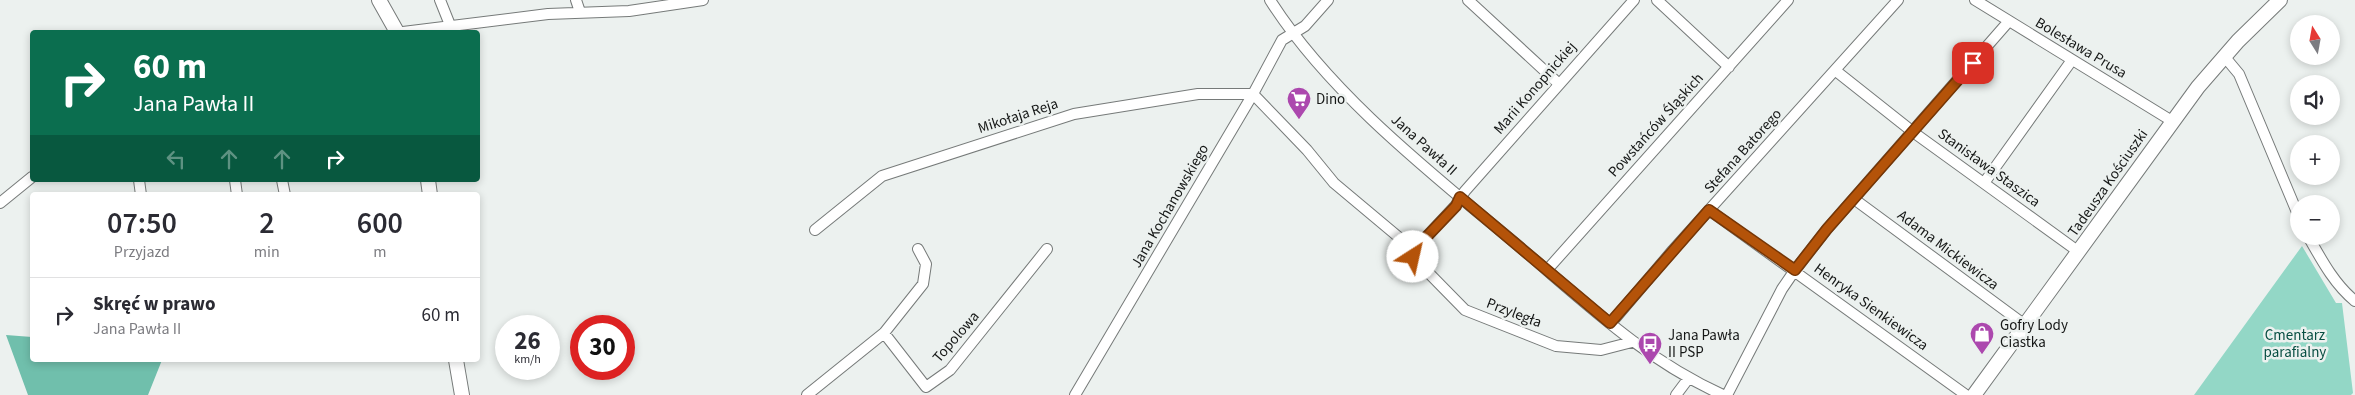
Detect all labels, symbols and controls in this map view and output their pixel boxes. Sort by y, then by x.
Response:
street label: Bolesława Prusa [2031,12,2131,84]
north arrow [2290,15,2340,65]
map controls [2290,15,2340,245]
street label: Marii Konopnickiej [1489,37,1581,139]
text: 60 m [133,42,207,92]
pin [1952,42,1994,84]
icon: arrive [1959,49,1987,77]
icon: right [50,50,115,115]
street label: Powstańców Śląskich [1603,68,1709,182]
button: sound [2290,75,2340,125]
supermarket icon: Dino [1286,86,1312,120]
text: Jana Pawła II [133,88,254,120]
place label: Dino [1316,89,1345,110]
street label: Mikołaja Reja [975,93,1061,139]
street label: Stefana Batorego [1699,104,1787,198]
street label: Jana Pawła II [1386,110,1462,180]
street label: Stanisława Staszica [1933,124,2045,212]
street label: Tadeusza Kościuszki [2063,125,2153,241]
button: + [2290,135,2340,185]
street label: Jana Kochanowskiego [1126,140,1214,272]
icon: left [162,145,190,173]
icon: ahead [215,145,243,173]
icon: ahead [268,145,296,173]
icon: right [321,145,349,173]
button: − [2290,195,2340,245]
text: 07:50 [107,202,177,245]
text: 2 [259,202,275,245]
text: 600 [357,202,403,245]
street label: Adama Mickiewicza [1893,205,2003,295]
position arrow [1386,230,1438,282]
text: Przyjazd [114,241,170,263]
text: min [254,241,280,263]
text: m [373,241,387,263]
street label: Henryka Sienkiewicza [1810,258,1932,356]
text: Skręć w prawo [93,291,215,318]
street label: Przyległa [1483,293,1545,333]
icon: right [50,301,78,329]
text: 60 m [422,302,460,329]
street label: Topolowa [928,307,984,367]
speed limit sign: 30 [570,315,635,380]
place label: Gofry Lody Ciastka [2000,315,2068,353]
text: Jana Pawła II [93,318,181,340]
shop icon: Gofry Lody Ciastka [1969,321,1995,355]
text: 26 [514,323,541,359]
place label: Jana Pawła II PSP [1668,325,1740,363]
park label: Cmentarz parafialny [2264,325,2326,363]
bus stop icon: Jana Pawła II PSP [1637,331,1663,365]
text: km/h [514,351,541,368]

